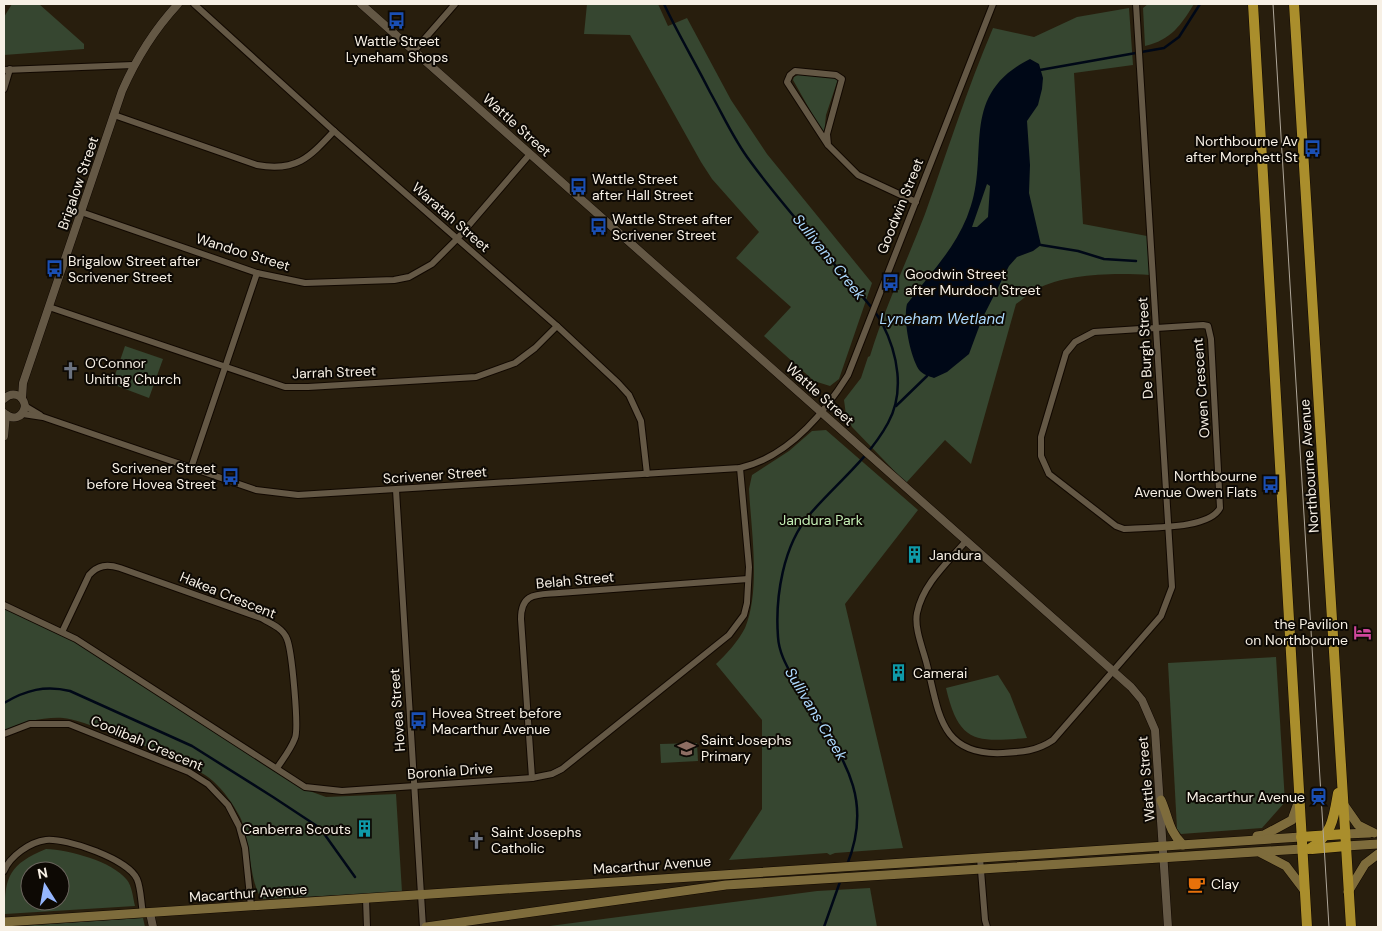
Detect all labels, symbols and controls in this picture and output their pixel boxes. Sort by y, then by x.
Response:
bus stop icon: Wattle Street Lyneham Shops [387,11,407,31]
place label: Wattle Street Lyneham Shops [346,32,448,66]
street label: Wattle Street [479,90,555,160]
place label: Northbourne Av after Morphett St [1185,132,1299,166]
street label: Brigalow Street [54,134,102,232]
bus stop icon: Northbourne Av after Morphett St [1302,139,1322,159]
street label: Goodwin Street [873,156,927,256]
place label: Wattle Street after Hall Street [592,170,693,204]
bus stop icon: Wattle Street after Hall Street [568,177,588,197]
street label: Waratah Street [408,178,494,256]
place label: Wattle Street after Scrivener Street [612,210,732,244]
water label: Sullivans Creek [788,210,870,304]
bus stop icon: Wattle Street after Scrivener Street [588,217,608,237]
street label: Wandoo Street [194,229,292,275]
place label: Brigalow Street after Scrivener Street [68,252,200,286]
bus stop icon: Brigalow Street after Scrivener Street [44,259,64,279]
place label: Goodwin Street after Murdoch Street [905,265,1041,299]
bus stop icon: Goodwin Street after Murdoch Street [881,272,901,292]
street label: De Burgh Street [1133,297,1157,399]
water label: Lyneham Wetland [880,309,1005,329]
street label: Owen Crescent [1189,337,1213,439]
place label: O'Connor Uniting Church [85,354,181,388]
street label: Wattle Street [782,359,858,429]
church icon: O'Connor Uniting Church [61,361,81,381]
street label: Jarrah Street [292,362,376,382]
street label: Northbourne Avenue [1295,398,1323,534]
place label: Scrivener Street before Hovea Street [86,459,216,493]
street label: Scrivener Street [382,462,488,488]
bus stop icon: Scrivener Street before Hovea Street [220,466,240,486]
place label: Northbourne Avenue Owen Flats [1134,467,1257,501]
bus stop icon: Northbourne Avenue Owen Flats [1261,474,1281,494]
park label: Jandura Park [779,511,863,529]
building icon: Jandura [905,545,925,565]
place label: Jandura [929,546,981,564]
street label: Hakea Crescent [177,567,279,623]
street label: Belah Street [535,568,615,592]
place label: the Pavilion on Northbourne [1245,615,1348,649]
hotel icon: the Pavilion on Northbourne [1352,622,1372,642]
building icon: Camerai [889,663,909,683]
water label: Sullivans Creek [780,664,852,765]
place label: Camerai [913,664,967,682]
street label: Hovea Street [385,668,409,752]
place label: Hovea Street before Macarthur Avenue [432,704,562,738]
street label: Coolibah Crescent [88,711,206,775]
bus stop icon: Hovea Street before Macarthur Avenue [408,711,428,731]
place label: Saint Josephs Primary [701,731,791,765]
street label: Wattle Street [1133,736,1159,822]
school or university icon: Saint Josephs Primary [677,738,697,758]
street label: Boronia Drive [407,759,493,783]
station icon: Macarthur Avenue [1309,787,1329,807]
place label: Macarthur Avenue [1187,788,1305,806]
building icon: Canberra Scouts [355,819,375,839]
place label: Canberra Scouts [242,820,351,838]
place label: Saint Josephs Catholic [491,823,581,857]
church icon: Saint Josephs Catholic [467,830,487,850]
street label: Macarthur Avenue [592,852,712,878]
north arrow [20,861,70,911]
text: N [36,863,49,883]
cafe icon: Clay [1187,874,1207,894]
place label: Clay [1211,875,1240,893]
street label: Macarthur Avenue [188,880,308,906]

